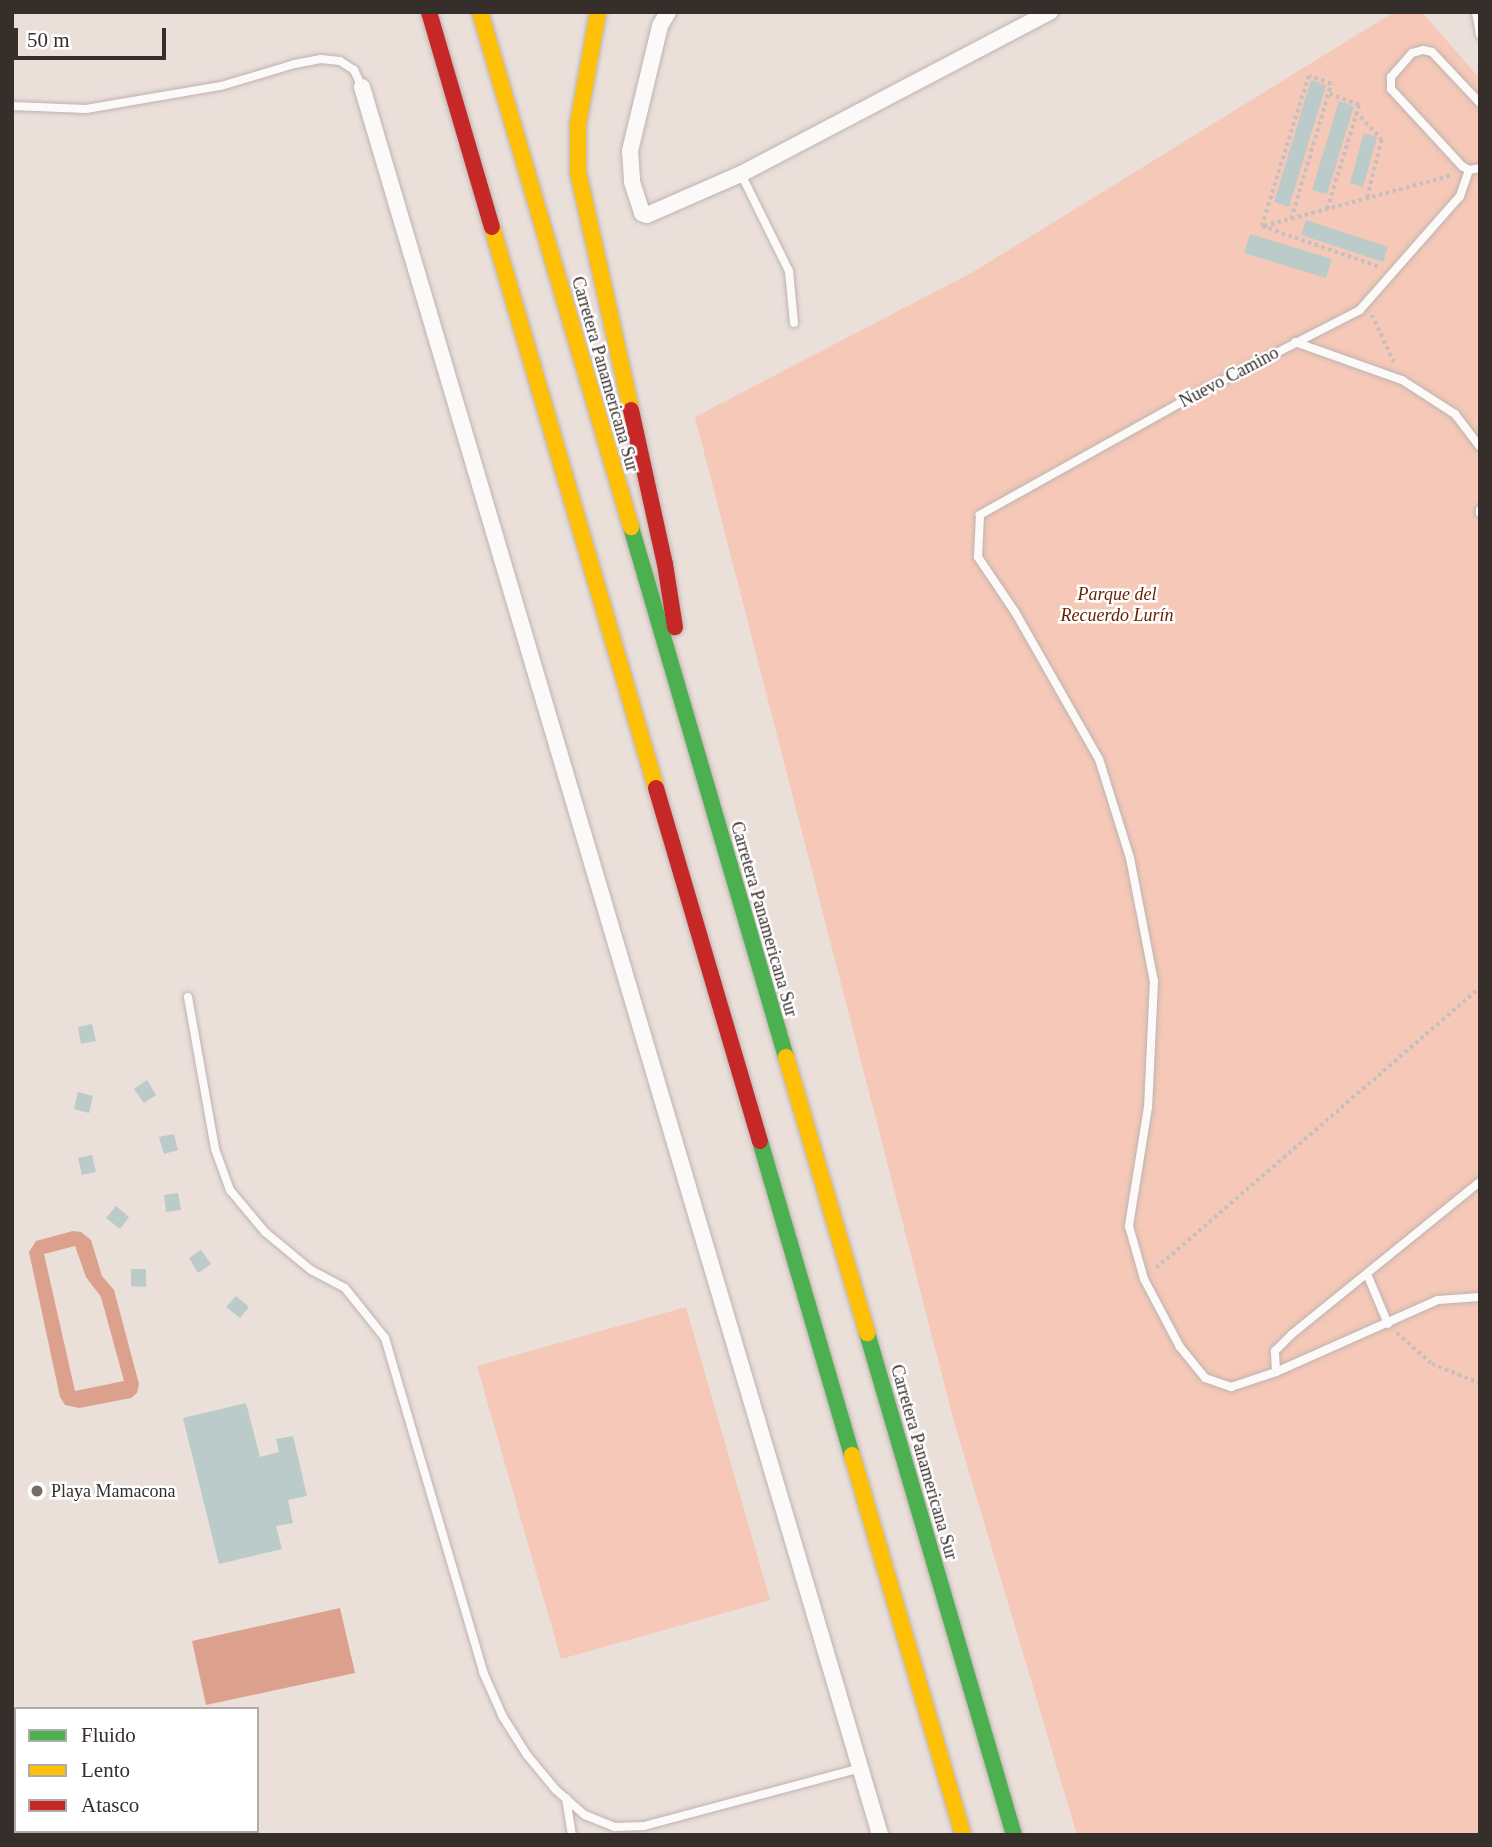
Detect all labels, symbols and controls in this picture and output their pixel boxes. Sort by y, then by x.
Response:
scale bar [18,14,170,58]
text: 50 m [27,28,70,52]
street label: Carretera Panamericana Sur [567,274,643,474]
street label: Nuevo Camino [1176,342,1282,412]
park label: Parque del Recuerdo Lurín [1061,584,1173,626]
street label: Carretera Panamericana Sur [726,819,802,1019]
street label: Carretera Panamericana Sur [886,1362,962,1562]
place label: Playa Mamacona [51,1480,175,1502]
marker: Playa Mamacona [29,1483,45,1499]
legend [14,1707,259,1833]
text: Fluido [81,1723,136,1747]
text: Lento [81,1758,130,1782]
text: Atasco [81,1793,139,1817]

